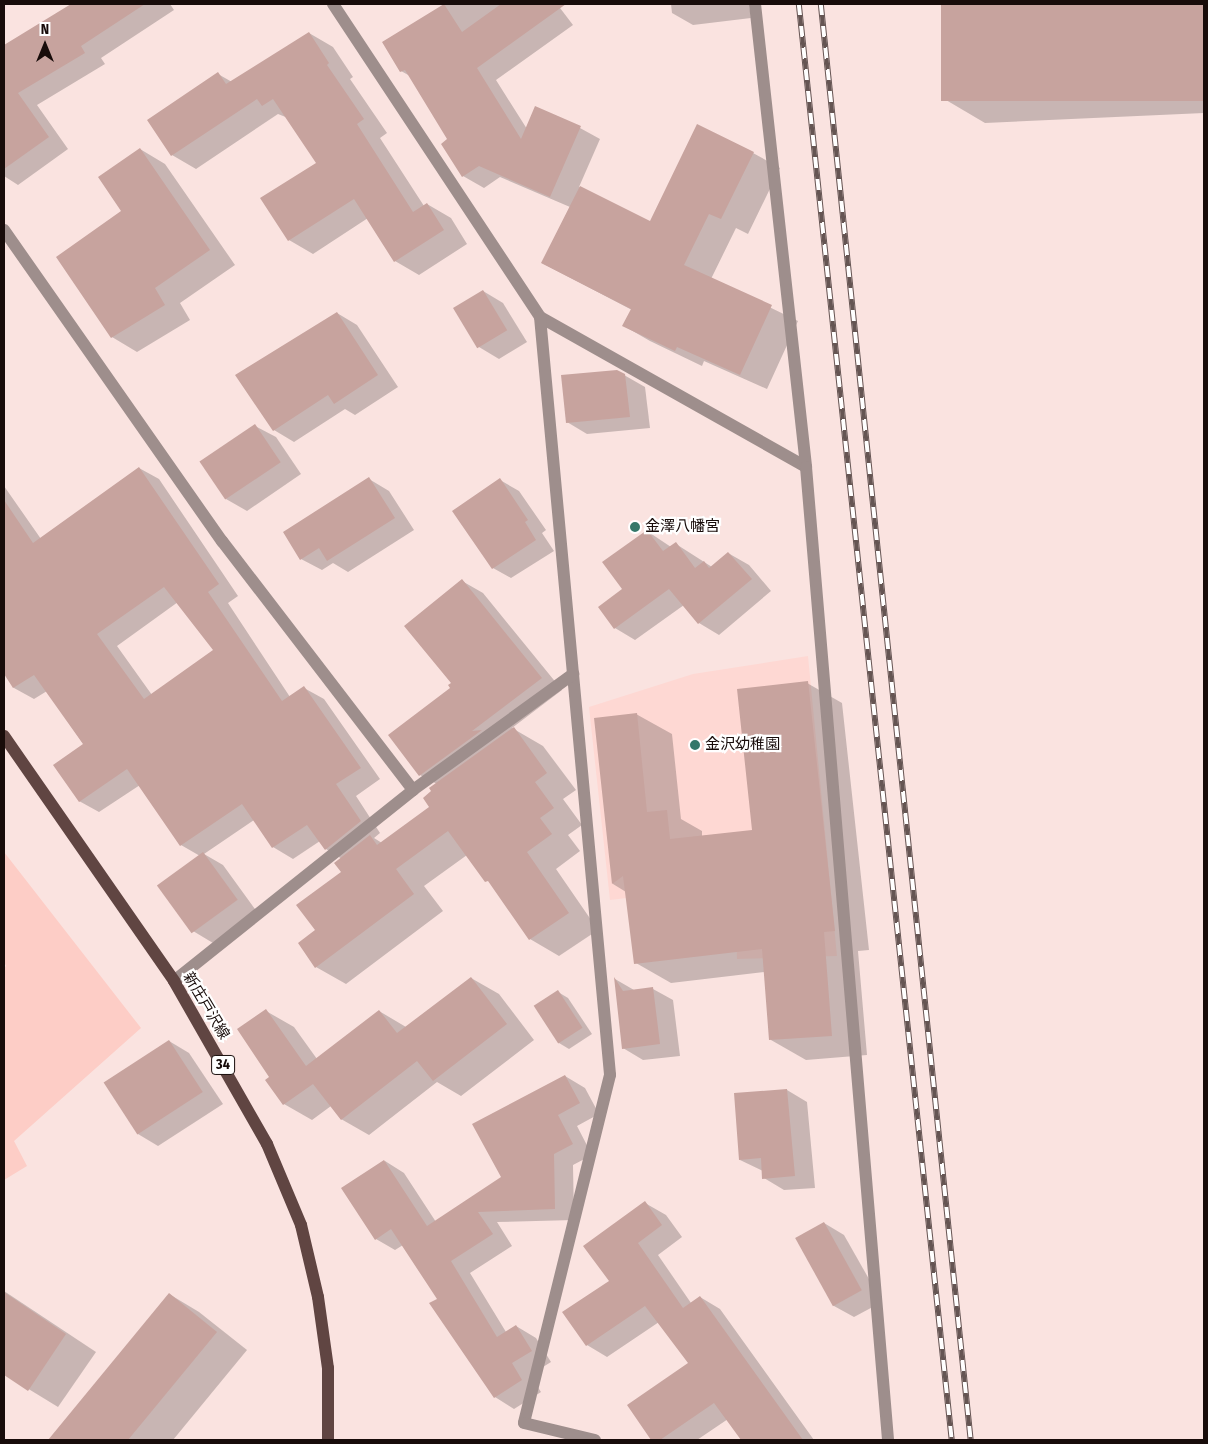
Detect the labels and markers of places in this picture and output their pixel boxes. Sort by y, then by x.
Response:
place label: 金澤八幡宮 [645,518,720,536]
marker: 金澤八幡宮 [629,521,641,533]
place label: 金沢幼稚園 [705,736,780,754]
marker: 金沢幼稚園 [689,739,701,751]

